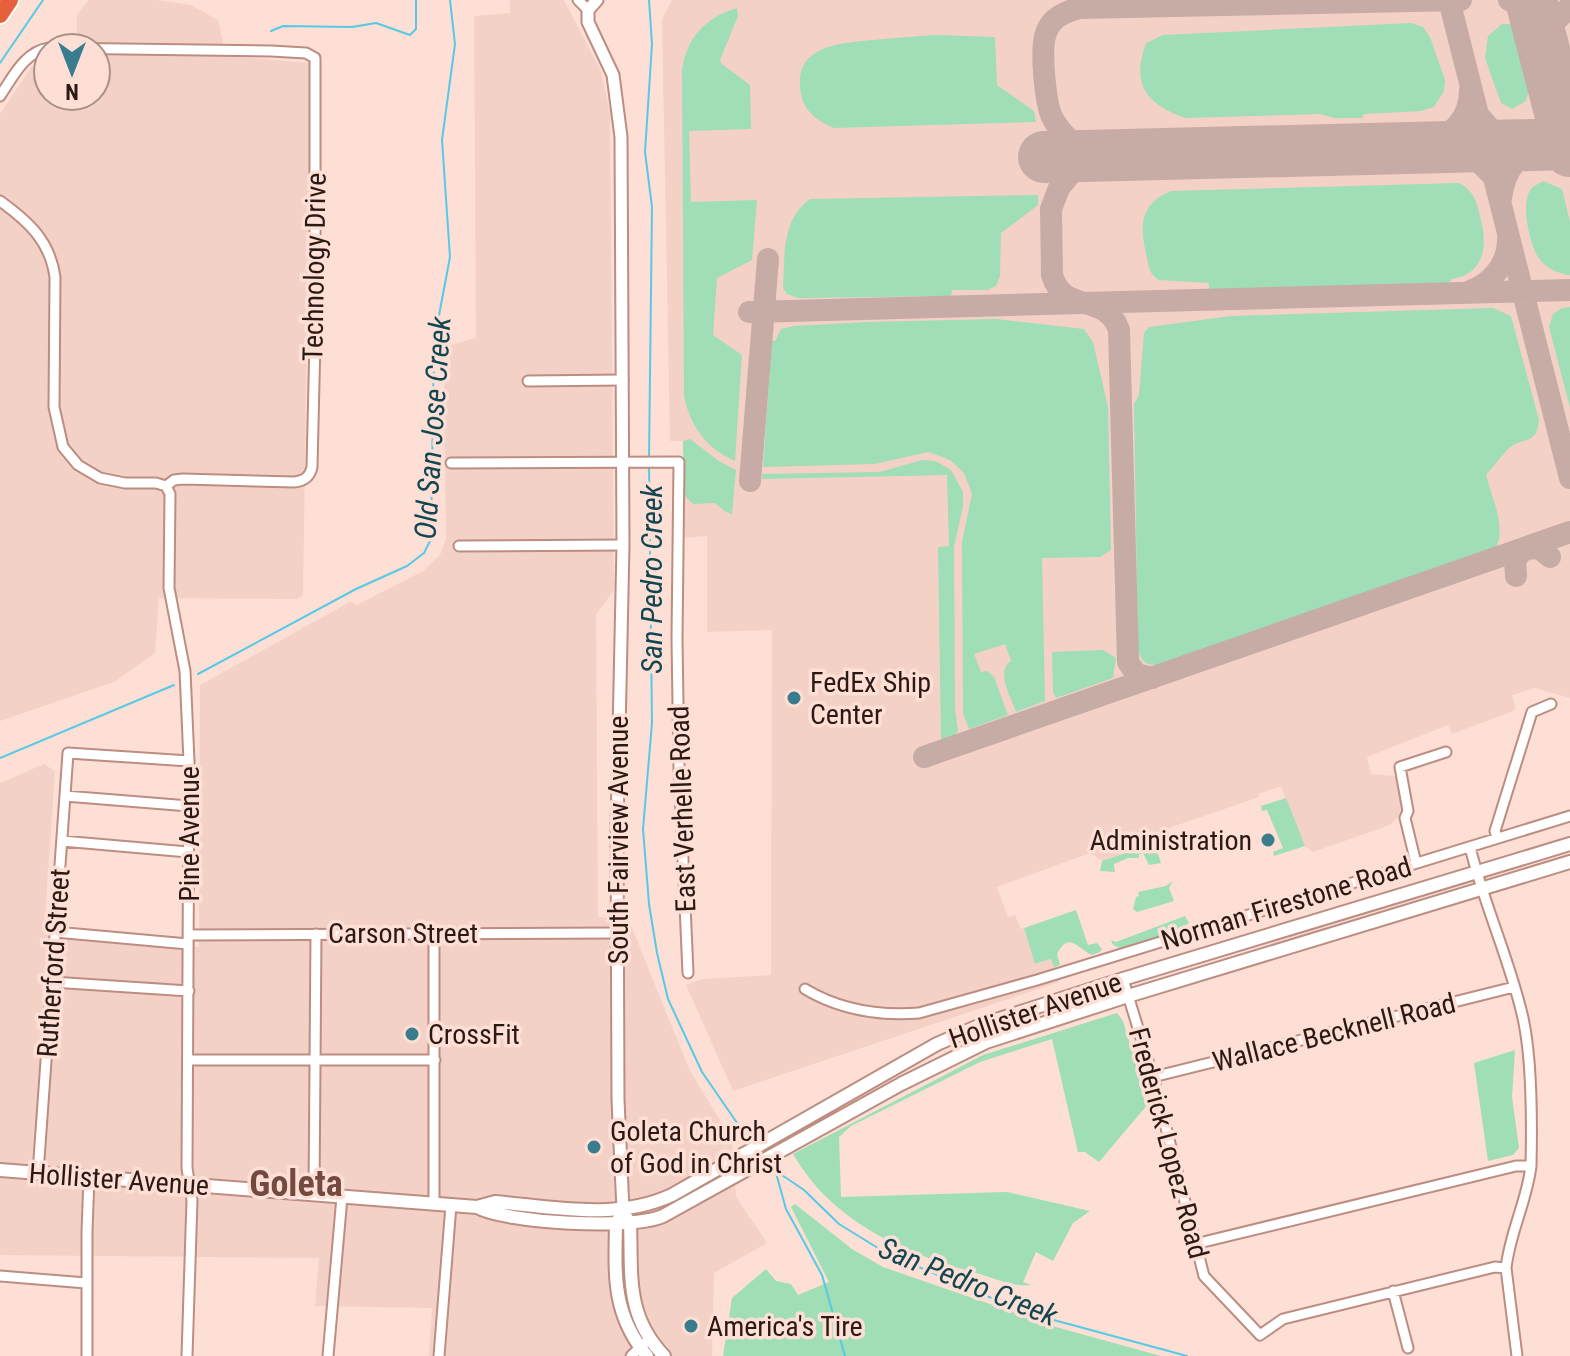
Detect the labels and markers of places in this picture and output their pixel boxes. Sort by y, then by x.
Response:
place label: FedEx Ship Center [810,666,931,731]
marker: FedEx Ship Center [785,689,803,707]
place label: Administration [1090,824,1252,857]
marker: Administration [1259,831,1277,849]
place label: CrossFit [428,1018,520,1051]
marker: CrossFit [403,1025,421,1043]
place label: Goleta Church of God in Christ [610,1115,782,1180]
marker: Goleta Church of God in Christ [585,1138,603,1156]
place label: America's Tire [707,1310,863,1343]
marker: America's Tire [682,1317,700,1335]

